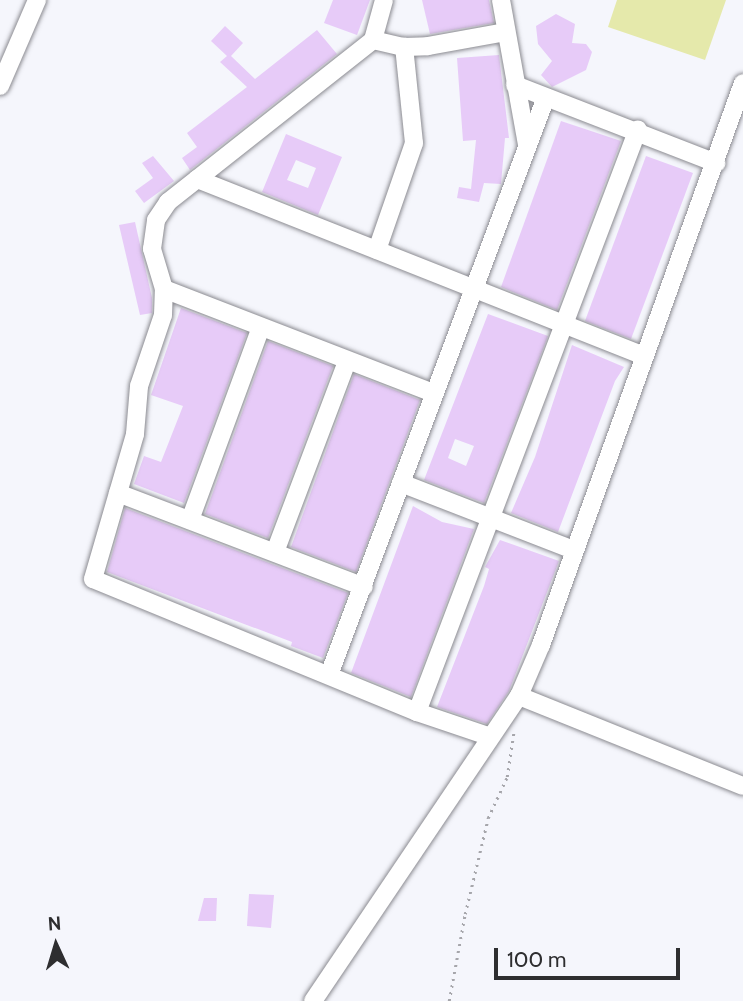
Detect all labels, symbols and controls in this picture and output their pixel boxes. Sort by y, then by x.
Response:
north arrow [21,910,91,980]
text: N [47,912,62,935]
scale bar [498,934,684,978]
text: 100 m [507,947,566,972]

